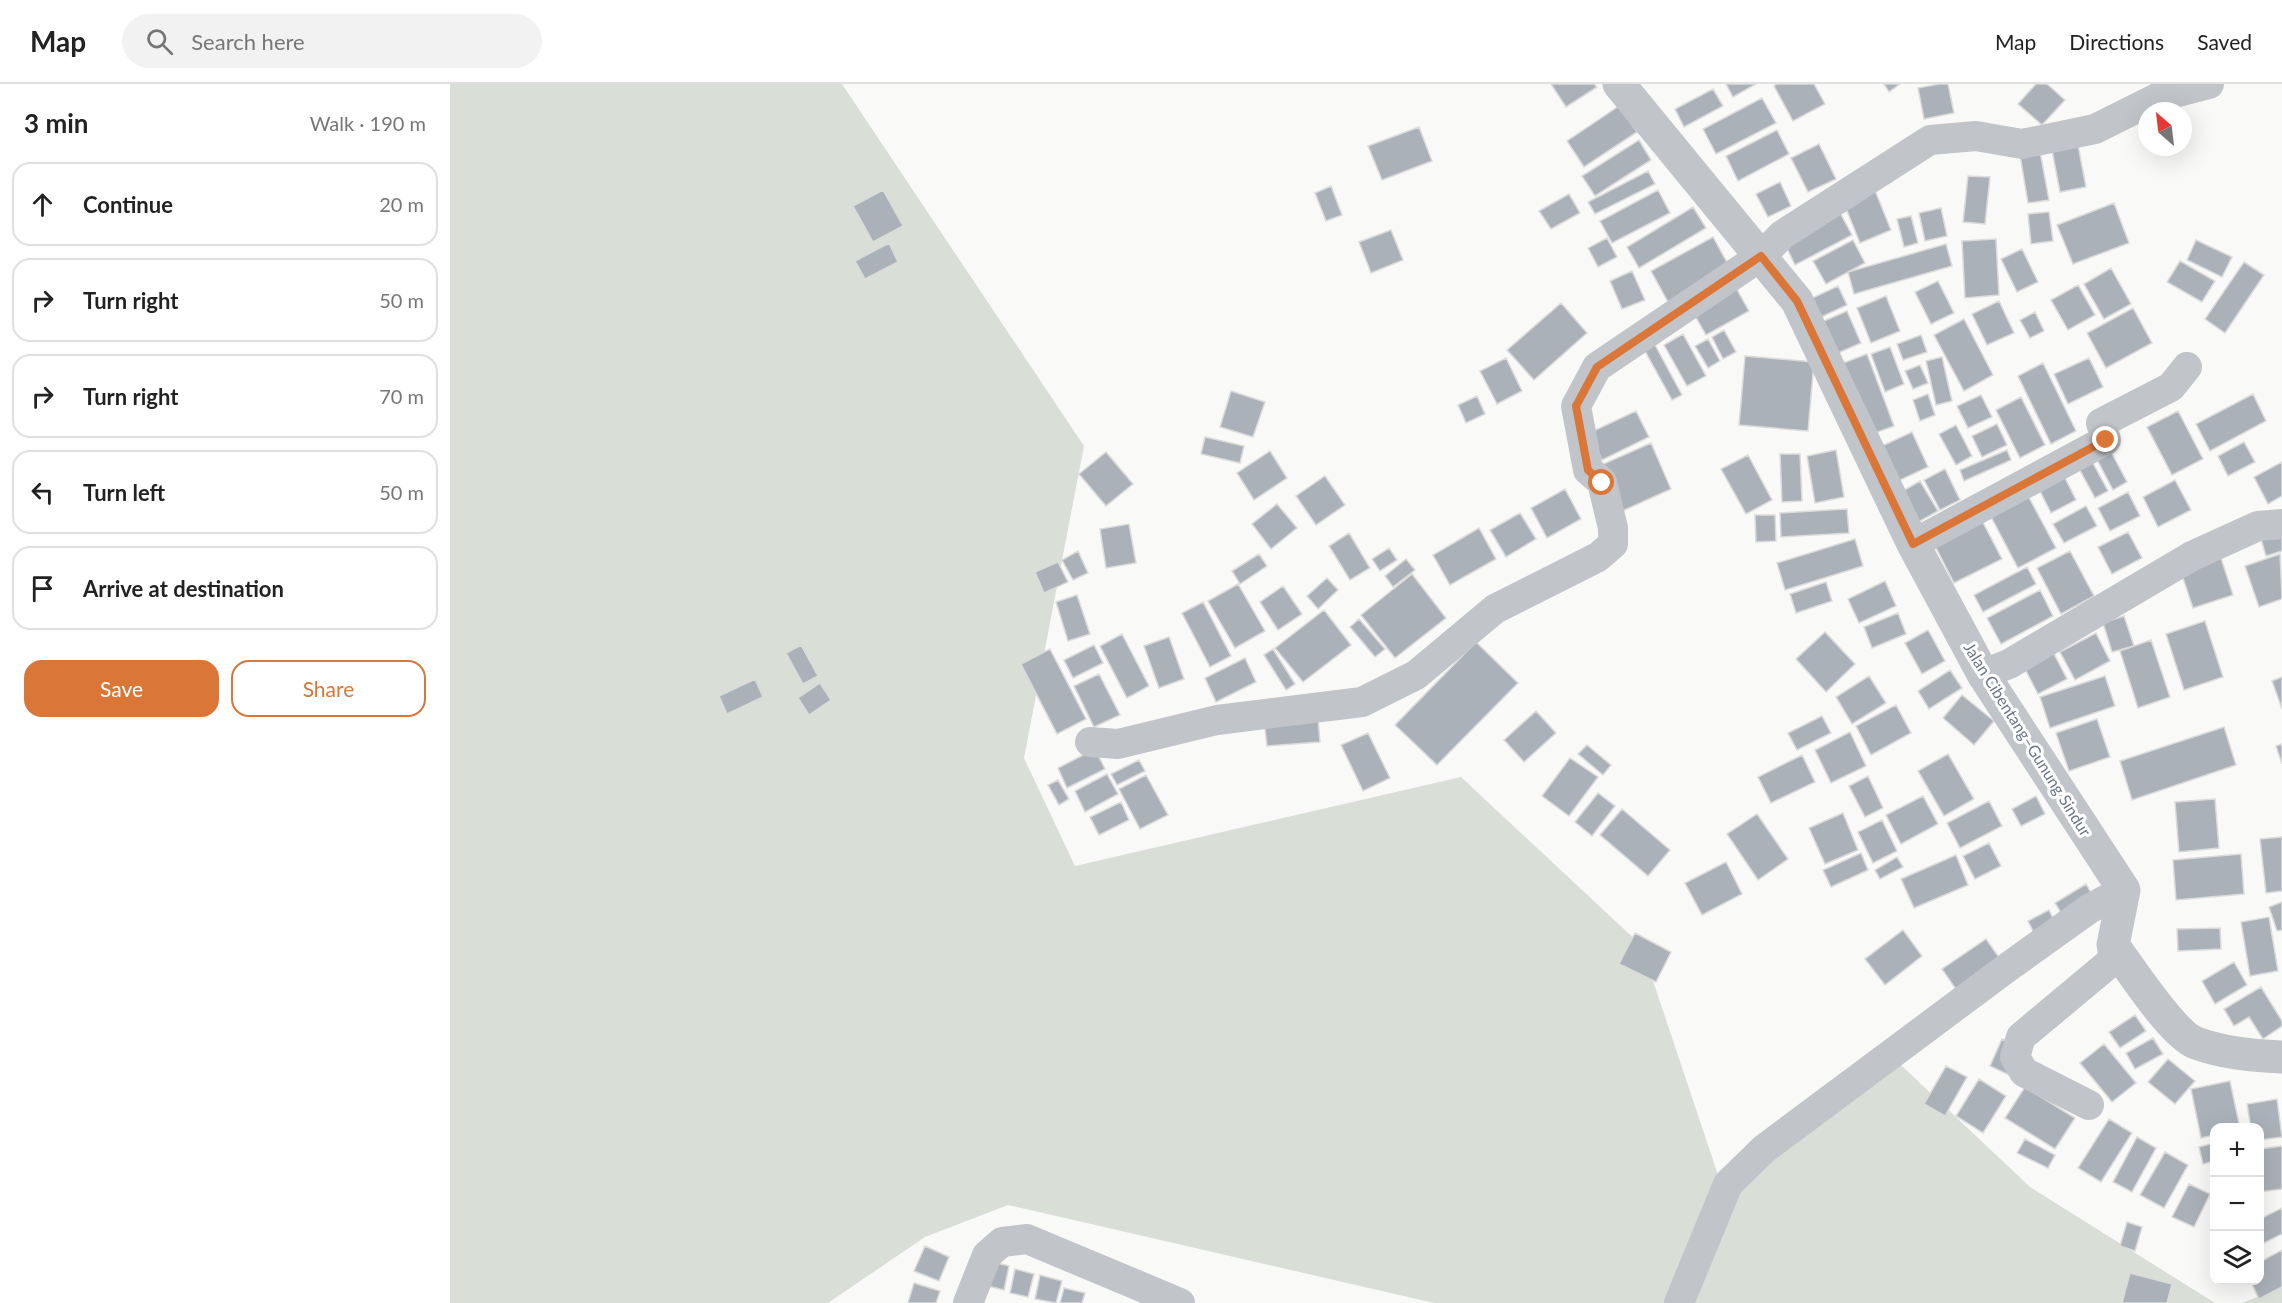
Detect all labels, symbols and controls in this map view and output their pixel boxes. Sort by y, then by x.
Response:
search box [122,14,542,68]
text: Map [30,24,86,58]
icon: search [143,25,176,58]
text: Search here [191,28,305,55]
text: Map [1995,29,2036,54]
text: Directions [2069,29,2164,54]
text: Saved [2197,29,2252,54]
north arrow [2138,102,2192,156]
text: 3 min [24,107,88,139]
text: Walk · 190 m [310,111,426,135]
icon: ahead [26,188,59,221]
text: Continue [83,191,173,218]
text: 20 m [379,192,424,216]
icon: right [26,284,59,317]
text: Turn right [83,287,178,314]
text: 50 m [379,288,424,312]
icon: right [26,380,59,413]
text: Turn right [83,383,178,410]
text: 70 m [379,384,424,408]
route end [2092,426,2118,452]
route start [1588,469,1614,495]
icon: left [26,476,59,509]
text: Turn left [83,479,165,506]
text: 50 m [379,480,424,504]
icon: arrive [26,572,59,605]
text: Arrive at destination [83,575,284,602]
street label: Jalan Cibentang–Gunung Sindur [1960,639,2096,840]
button: Save [24,660,219,717]
button: Share [231,660,426,717]
map controls [2210,1123,2264,1285]
button: + [2210,1123,2264,1177]
button: − [2210,1177,2264,1231]
button: layers [2210,1231,2264,1285]

